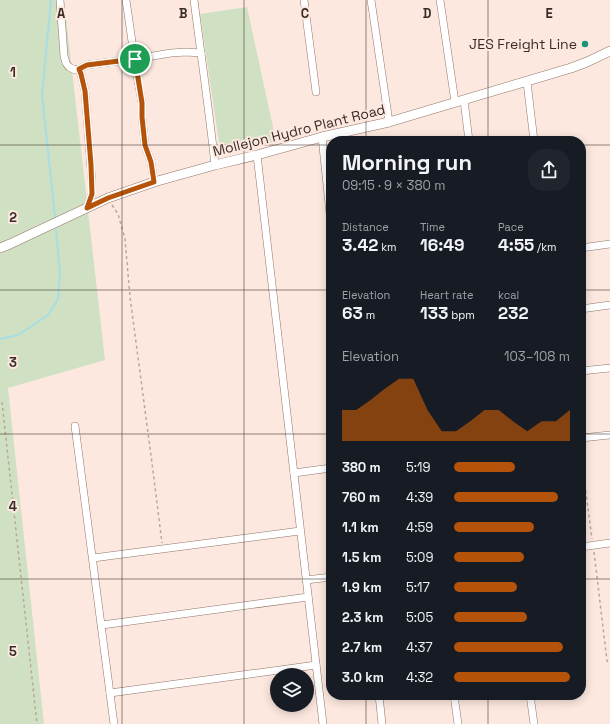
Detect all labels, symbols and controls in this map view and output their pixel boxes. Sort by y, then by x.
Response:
text: A [57,5,66,22]
text: B [179,5,188,22]
text: C [301,5,309,22]
text: D [423,5,432,22]
text: E [545,5,553,22]
place label: JES Freight Line [469,35,577,53]
marker: JES Freight Line [580,39,590,49]
pin [118,42,152,76]
icon: arrive [124,48,146,70]
text: 1 [10,64,16,81]
street label: Mollejon Hydro Plant Road [211,100,387,160]
text: Morning run [342,148,472,176]
button: share [528,149,570,191]
text: 09:15 · 9 × 380 m [342,177,445,194]
text: 2 [9,209,17,226]
text: Distance [342,220,389,234]
text: Time [420,220,445,234]
text: Pace [498,220,524,234]
text: 3.42 [342,234,378,256]
text: 16:49 [420,234,465,256]
text: 4:55 [498,234,534,256]
text: km [378,240,397,254]
text: /km [534,240,557,254]
text: Elevation [342,288,390,302]
text: Heart rate [420,288,473,302]
text: kcal [498,288,519,302]
text: 63 [342,302,363,324]
text: 133 [420,302,448,324]
text: 232 [498,302,529,324]
text: m [363,308,375,322]
text: bpm [448,308,475,322]
text: Elevation [342,348,399,365]
text: 103–108 m [504,348,570,365]
text: 3 [9,354,17,371]
text: 380 m [342,459,381,476]
text: 5:19 [406,459,430,476]
text: 760 m [342,489,380,506]
text: 4:39 [406,489,433,506]
text: 4 [9,498,17,515]
text: 1.1 km [342,519,379,536]
text: 4:59 [406,519,433,536]
text: 1.5 km [342,549,381,566]
text: 5:09 [406,549,433,566]
text: 1.9 km [342,579,382,596]
text: 5:17 [406,579,430,596]
text: 2.3 km [342,609,383,626]
text: 5:05 [406,609,433,626]
text: 2.7 km [342,639,382,656]
text: 4:37 [406,639,433,656]
text: 5 [9,643,17,660]
map controls [270,668,314,712]
button: layers [270,668,314,712]
text: 3.0 km [342,669,384,686]
text: 4:32 [406,669,433,686]

